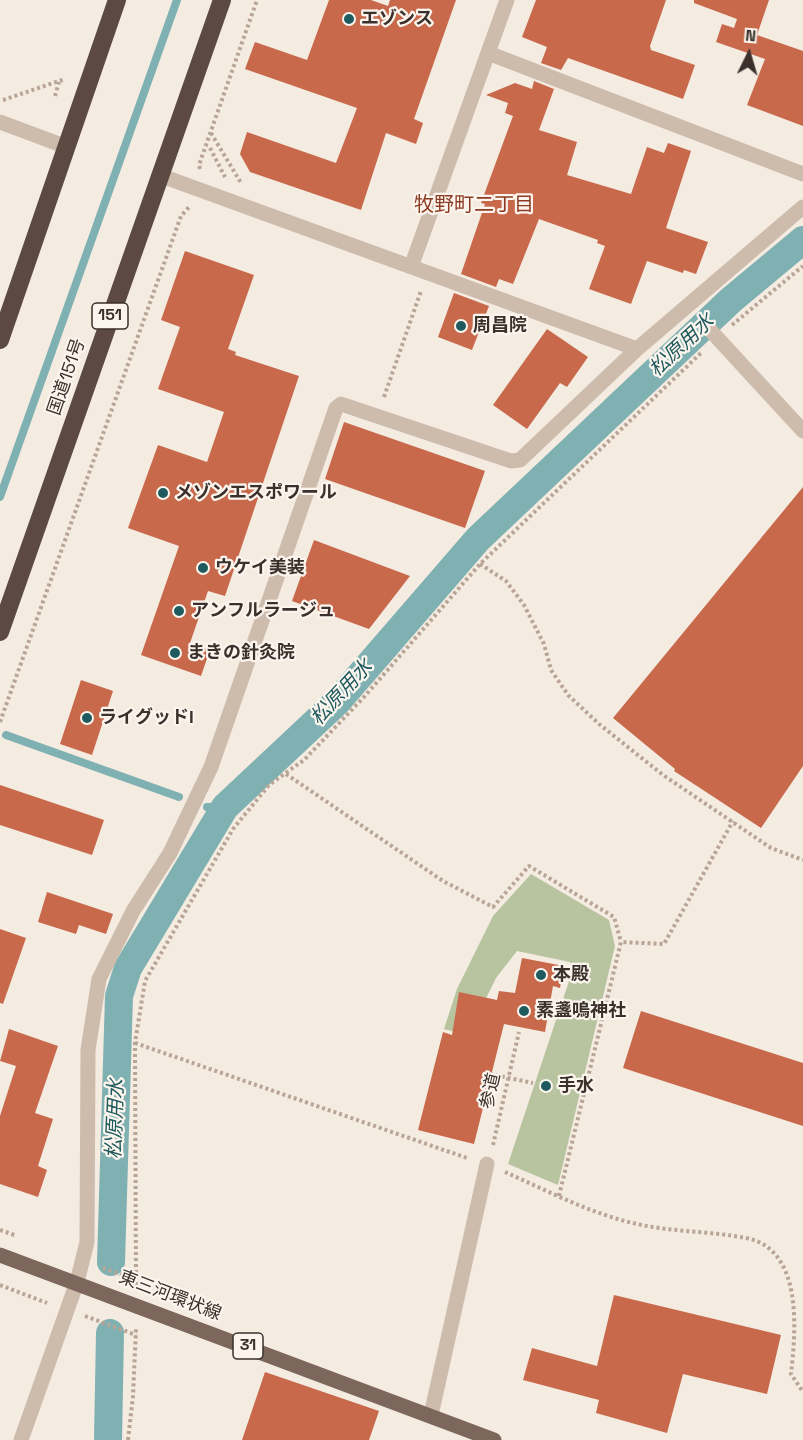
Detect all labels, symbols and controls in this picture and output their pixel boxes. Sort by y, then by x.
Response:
place label: エゾンス [361,8,433,30]
marker: エゾンス [342,12,356,26]
north arrow [719,24,779,84]
text: N [744,25,757,46]
district label: 牧野町二丁目 [414,194,534,218]
road number: 151 [92,303,128,329]
water label: 松原用水 [645,310,719,382]
place label: 周昌院 [473,315,527,337]
marker: 周昌院 [454,319,468,333]
street label: 国道151号 [44,336,90,418]
place label: メゾンエスポワール [175,482,337,504]
marker: メゾンエスポワール [156,486,170,500]
place label: ウケイ美装 [215,557,305,579]
marker: ウケイ美装 [196,561,210,575]
place label: アンフルラージュ [191,600,335,622]
marker: アンフルラージュ [172,604,186,618]
place label: まきの針灸院 [187,642,295,664]
marker: まきの針灸院 [168,646,182,660]
water label: 松原用水 [306,656,378,730]
place label: ライグッドI [99,707,194,729]
marker: ライグッドI [80,711,94,725]
place label: 本殿 [553,964,589,986]
marker: 本殿 [534,968,548,982]
place label: 素盞嗚神社 [536,1000,626,1022]
marker: 素盞嗚神社 [517,1004,531,1018]
street label: 参道 [476,1071,506,1111]
place label: 手水 [558,1075,594,1097]
water label: 松原用水 [103,1079,129,1159]
marker: 手水 [539,1079,553,1093]
street label: 東三河環状線 [116,1267,224,1325]
road number: 31 [233,1333,263,1359]

